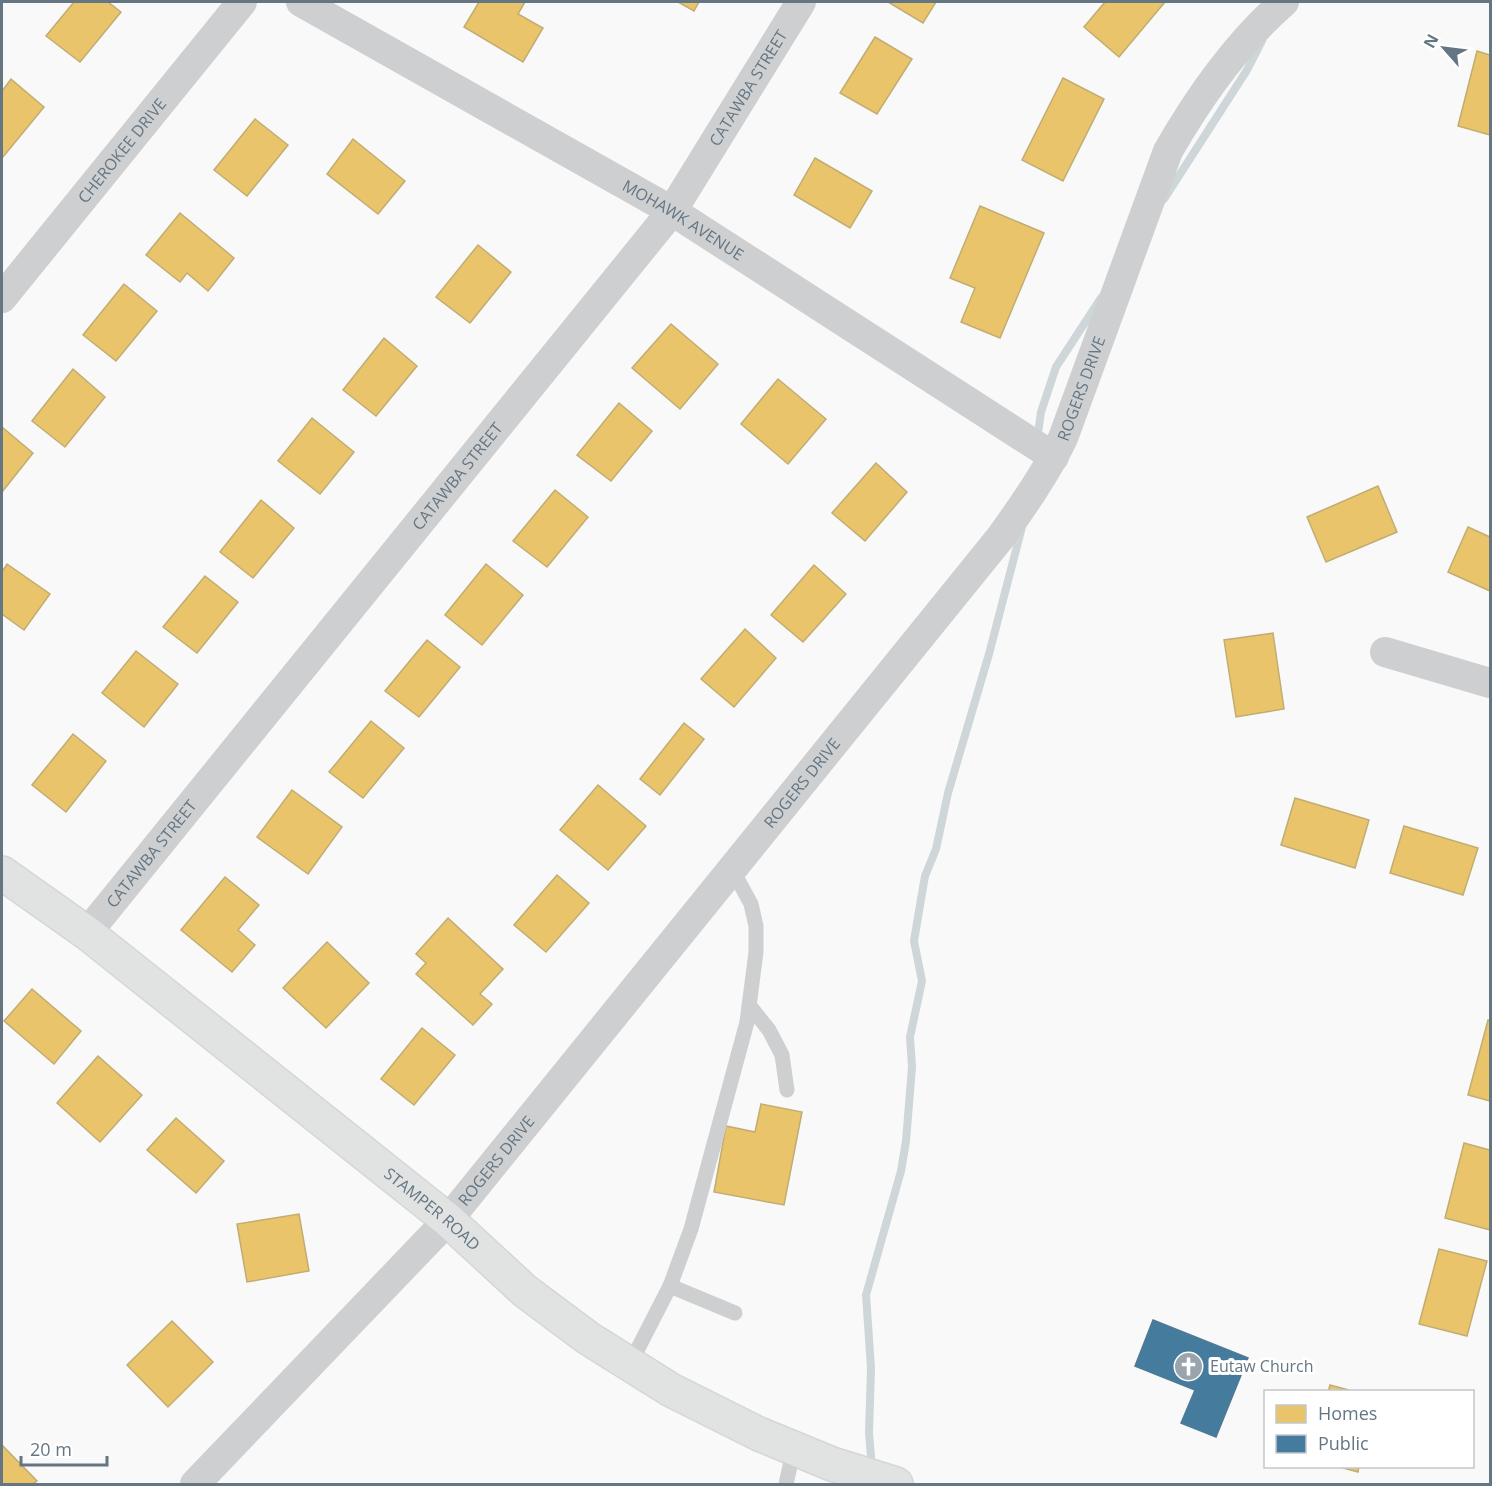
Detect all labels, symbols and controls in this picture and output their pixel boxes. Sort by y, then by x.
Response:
north arrow [1414,18,1474,78]
street label: CATAWBA STREET [704,25,792,150]
text: N [1418,30,1444,52]
street label: CHEROKEE DRIVE [72,93,171,208]
street label: MOHAWK AVENUE [619,174,748,265]
street label: ROGERS DRIVE [1052,333,1110,444]
street label: CATAWBA STREET [407,418,508,535]
street label: ROGERS DRIVE [759,733,845,833]
street label: CATAWBA STREET [101,795,202,912]
street label: ROGERS DRIVE [453,1111,539,1210]
street label: STAMPER ROAD [380,1162,485,1255]
church icon: Eutaw Church [1173,1350,1205,1382]
place label: Eutaw Church [1210,1355,1314,1377]
legend [1264,1390,1474,1468]
text: Homes [1318,1401,1377,1425]
scale bar [21,1429,106,1467]
text: Public [1318,1431,1369,1455]
text: 20 m [30,1437,72,1461]

